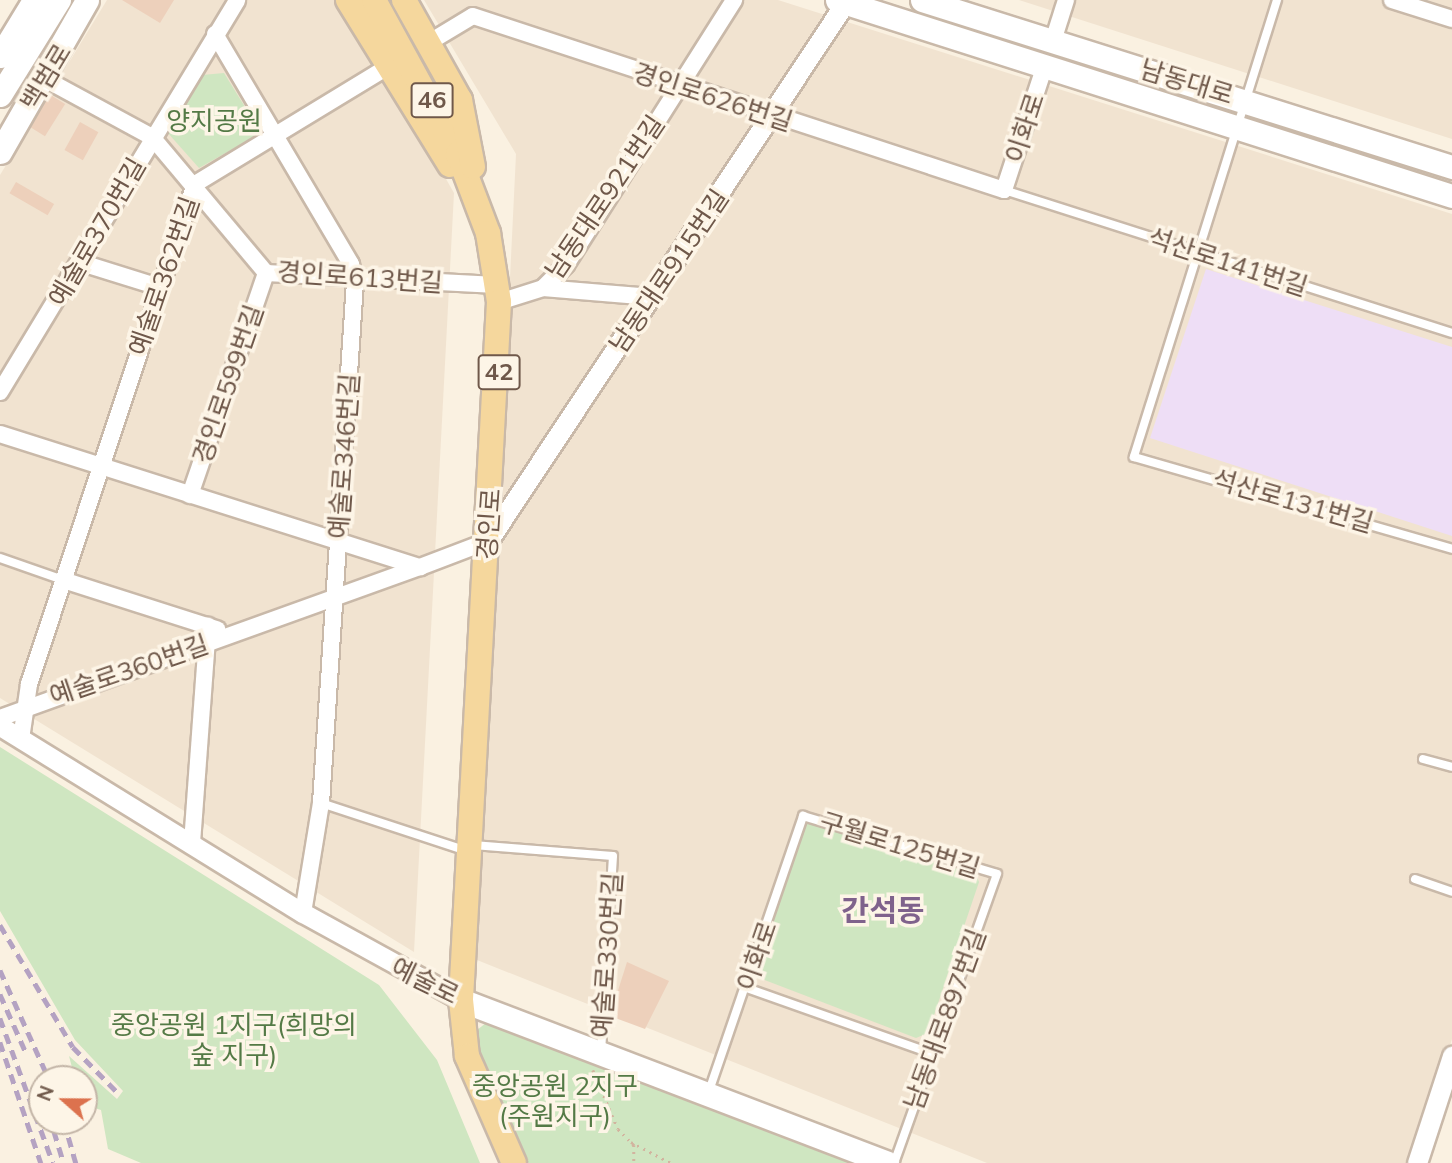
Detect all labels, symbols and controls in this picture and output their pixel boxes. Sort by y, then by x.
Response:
street label: 백범로 [14,38,78,116]
street label: 남동대로 [1137,53,1237,111]
street label: 경인로626번길 [629,56,797,138]
road number: 46 [409,80,455,120]
street label: 이화로 [999,89,1051,167]
park label: 양지공원 [166,105,262,137]
street label: 남동대로921번길 [539,109,671,285]
street label: 예술로370번길 [42,152,152,312]
street label: 남동대로915번길 [603,183,735,359]
street label: 예술로362번길 [122,192,206,360]
street label: 석산로141번길 [1144,221,1312,303]
street label: 경인로613번길 [276,256,444,298]
street label: 경인로599번길 [186,300,270,468]
road number: 42 [476,352,522,393]
street label: 예술로346번길 [323,372,365,540]
street label: 석산로131번길 [1209,463,1377,539]
street label: 경인로 [471,487,507,561]
street label: 예술로360번길 [45,628,213,712]
street label: 구월로125번길 [816,806,984,884]
street label: 예술로330번길 [586,871,628,1039]
district label: 간석동 [842,892,924,928]
street label: 이화로 [731,917,783,995]
street label: 남동대로897번길 [898,924,992,1114]
street label: 예술로 [386,951,464,1011]
park label: 중앙공원 1지구(희망의 숲 지구) [111,1009,357,1070]
north arrow [28,1065,98,1135]
park label: 중앙공원 2지구 (주원지구) [472,1070,638,1132]
text: N [31,1082,59,1104]

